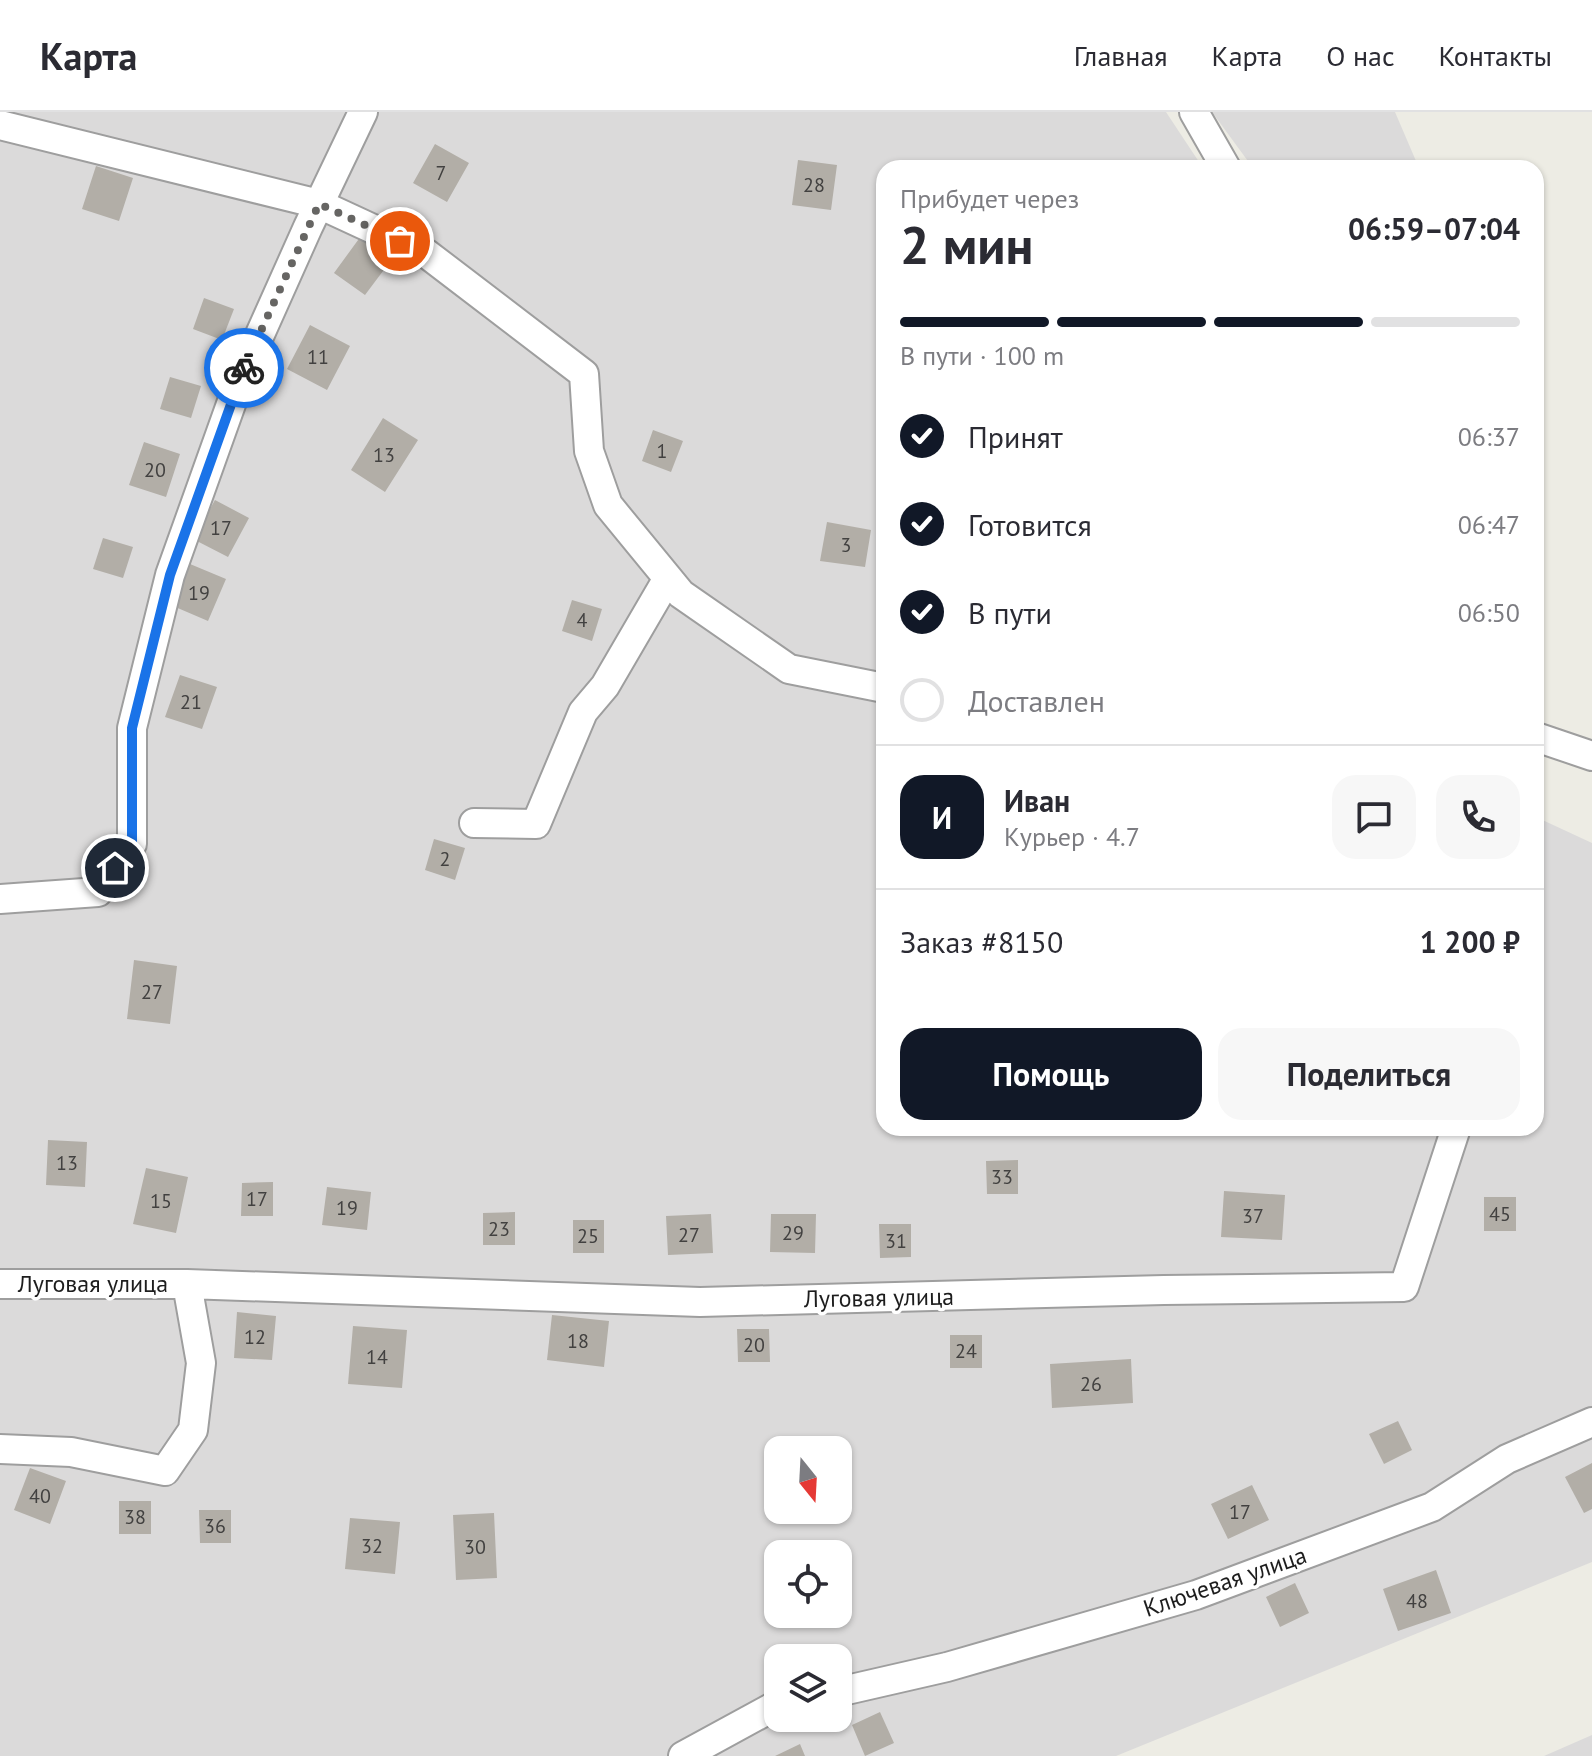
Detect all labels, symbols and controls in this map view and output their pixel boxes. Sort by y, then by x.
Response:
text: Карта [40,31,137,80]
text: Главная [1074,37,1168,74]
text: Карта [1212,37,1282,74]
text: О нас [1326,37,1395,74]
text: Контакты [1439,37,1552,74]
house number: 7 [436,160,446,186]
house number: 28 [803,172,825,198]
text: Прибудет через [900,182,1079,215]
pin [366,207,434,275]
text: 06:59–07:04 [1348,209,1520,248]
text: 2 мин [900,211,1034,278]
icon: bag [378,219,422,263]
courier [204,328,284,408]
text: В пути · 100 m [900,339,1064,372]
house number: 11 [307,344,329,370]
icon: bike [222,346,266,390]
icon: check [900,414,944,458]
text: Принят [968,417,1063,456]
text: 06:37 [1458,420,1520,453]
house number: 1 [657,438,667,464]
house number: 13 [373,442,395,468]
house number: 20 [144,457,166,483]
icon: check [900,502,944,546]
text: Готовится [968,505,1092,544]
text: 06:47 [1458,508,1520,541]
house number: 17 [210,515,232,541]
house number: 3 [841,532,851,558]
house number: 19 [188,580,210,606]
icon: check [900,590,944,634]
text: В пути [968,593,1052,632]
text: 06:50 [1458,596,1520,629]
house number: 4 [577,607,588,633]
text: Доставлен [968,681,1105,720]
house number: 21 [180,689,202,715]
button: chat [1332,775,1416,859]
button: phone [1436,775,1520,859]
text: Иван [1004,781,1070,820]
text: И [932,798,952,837]
text: Курьер · 4.7 [1004,820,1140,853]
pin [81,834,149,902]
icon: home [93,846,137,890]
house number: 2 [440,846,450,872]
text: Заказ #8150 [900,922,1063,961]
text: 1 200 ₽ [1420,922,1520,961]
house number: 27 [141,979,163,1005]
button: Помощь [900,1028,1202,1120]
button: Поделиться [1218,1028,1520,1120]
house number: 13 [56,1150,78,1176]
house number: 33 [991,1164,1013,1190]
house number: 17 [246,1186,268,1212]
house number: 15 [150,1188,172,1214]
house number: 19 [336,1195,358,1221]
house number: 45 [1489,1201,1511,1227]
house number: 37 [1242,1203,1264,1229]
house number: 23 [488,1216,510,1242]
house number: 29 [782,1220,804,1246]
house number: 27 [678,1222,700,1248]
house number: 25 [577,1223,599,1249]
house number: 31 [885,1228,907,1254]
street label: Луговая улица [17,1268,168,1299]
street label: Луговая улица [803,1281,954,1314]
house number: 12 [244,1324,266,1350]
house number: 18 [567,1328,589,1354]
house number: 20 [743,1332,765,1358]
house number: 24 [955,1338,977,1364]
house number: 14 [366,1344,388,1370]
house number: 26 [1080,1371,1102,1397]
north arrow [764,1436,852,1524]
map controls [764,1436,852,1732]
house number: 40 [29,1483,51,1509]
house number: 17 [1229,1499,1251,1525]
house number: 38 [124,1504,146,1530]
house number: 36 [204,1513,226,1539]
house number: 32 [361,1533,383,1559]
house number: 30 [464,1534,486,1560]
street label: Ключевая улица [1139,1539,1311,1624]
button: locate [764,1540,852,1628]
house number: 48 [1406,1588,1428,1614]
button: layers [764,1644,852,1732]

